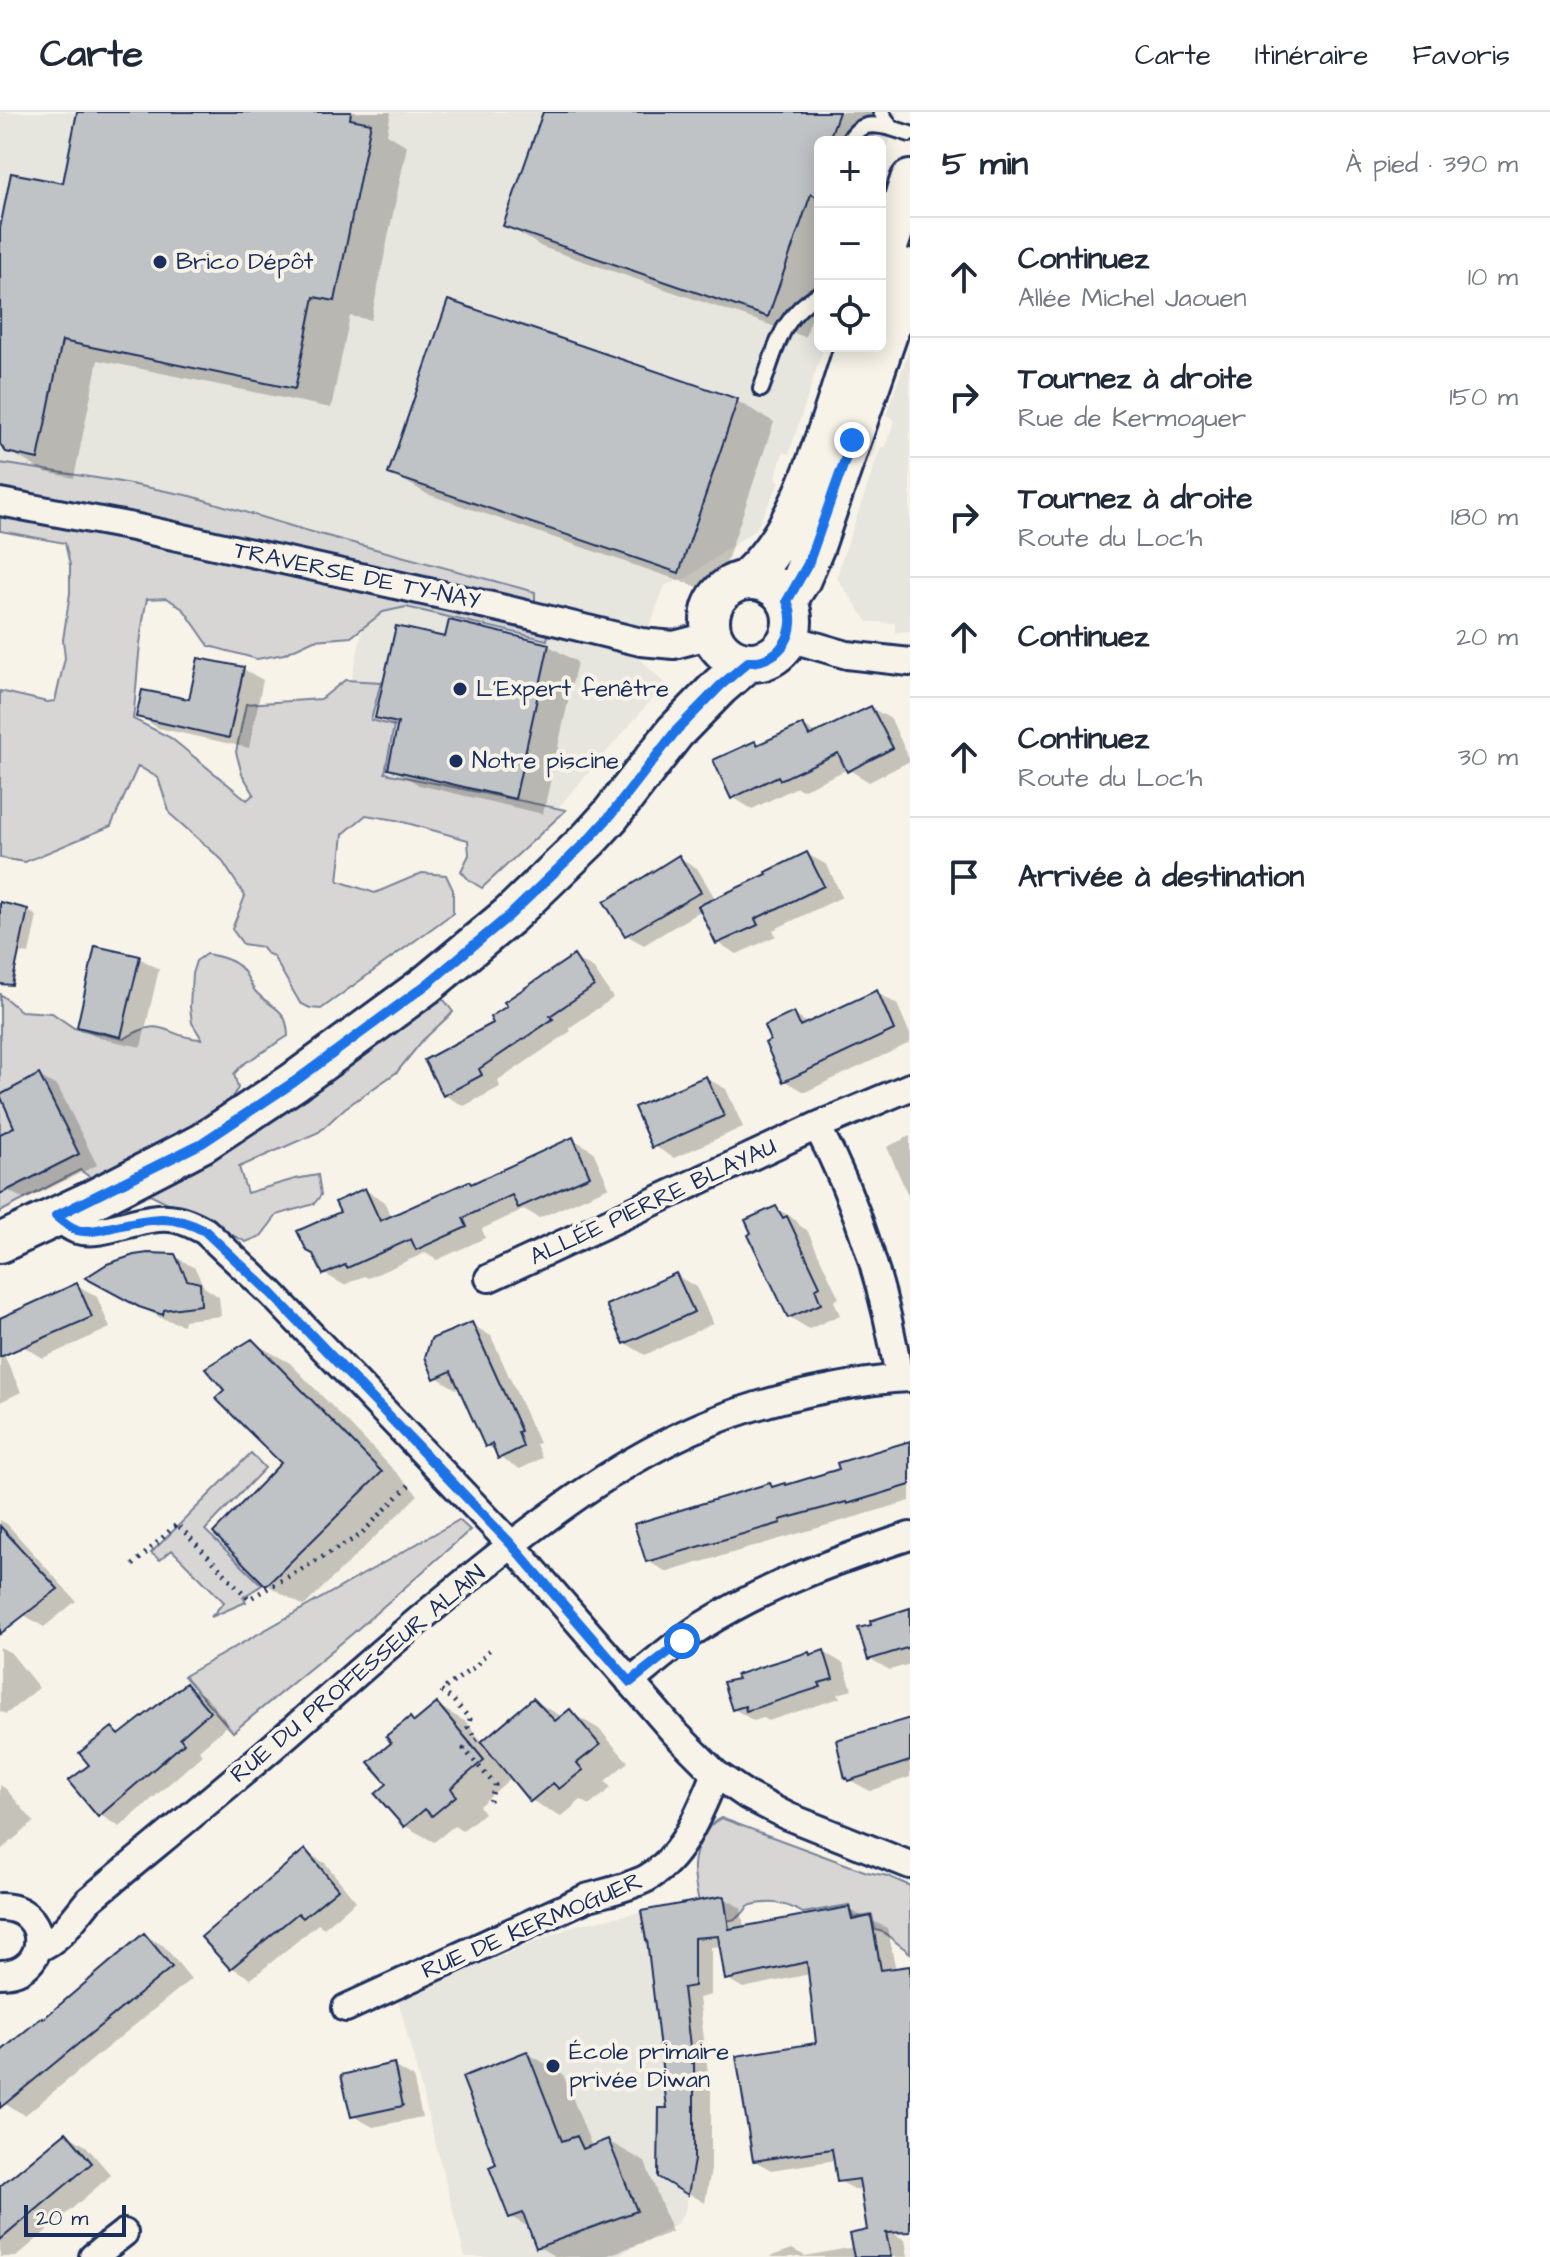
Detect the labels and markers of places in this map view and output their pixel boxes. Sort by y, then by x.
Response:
place label: Brico Dépôt [176,245,314,279]
marker: Brico Dépôt [151,253,169,271]
place label: L'Expert fenêtre [476,672,669,706]
marker: L'Expert fenêtre [451,680,469,698]
place label: Notre piscine [472,744,619,778]
marker: Notre piscine [447,752,465,770]
place label: École primaire privée Diwan [569,2035,729,2097]
marker: École primaire privée Diwan [544,2057,562,2075]

